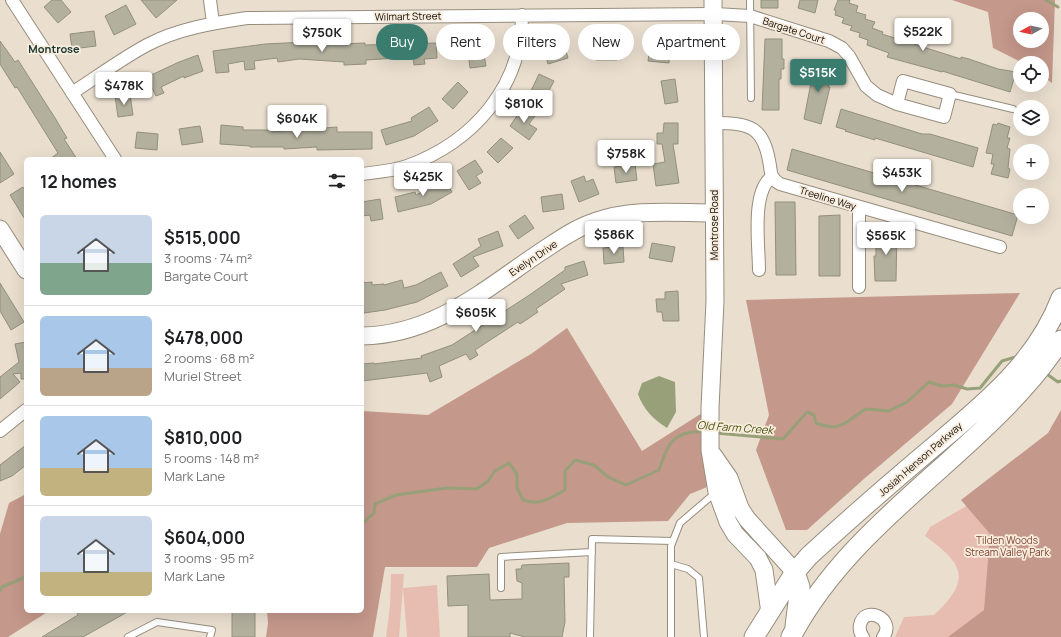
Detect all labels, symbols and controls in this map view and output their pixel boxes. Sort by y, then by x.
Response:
street label: Wilmart Street [374,8,442,24]
north arrow [1013,12,1049,48]
map controls [1013,12,1049,224]
street label: Bargate Court [761,13,827,47]
pin: $522K [895,18,951,52]
pin: $750K [294,19,350,53]
text: $522K [903,22,943,40]
text: $750K [302,23,342,41]
chip: Buy [376,24,428,60]
chip: Rent [436,24,495,60]
chip: Filters [503,24,570,60]
chip: New [578,24,634,60]
chip: Apartment [642,24,740,60]
district label: Montrose [28,41,80,56]
button: locate [1013,56,1049,92]
pin: $515K [790,59,846,93]
text: $515K [799,63,837,81]
pin: $478K [96,72,152,106]
text: $478K [104,76,144,94]
pin: $810K [496,90,552,124]
text: $810K [505,94,543,112]
button: layers [1013,100,1049,136]
pin: $604K [269,105,325,139]
text: $604K [276,109,318,127]
pin: $758K [598,140,654,174]
text: $758K [606,144,646,162]
button: + [1013,144,1049,180]
pin: $453K [874,159,930,193]
pin: $425K [395,163,451,197]
text: $453K [882,163,922,181]
text: $425K [403,167,443,185]
text: 12 homes [40,170,117,193]
icon: filters [326,170,348,192]
street label: Treeline Way [798,183,859,213]
button: − [1013,188,1049,224]
street label: Montrose Road [707,190,721,260]
pin: $586K [586,221,642,255]
pin: $565K [858,222,914,256]
text: $586K [594,225,634,243]
text: $515,000 [164,226,241,249]
text: $565K [866,226,906,244]
icon: home [72,231,120,279]
street label: Evelyn Drive [506,237,560,279]
text: 3 rooms · 74 m² [164,249,252,267]
text: Bargate Court [164,267,248,285]
pin: $605K [448,299,504,333]
text: $605K [456,303,496,321]
text: $478,000 [164,326,243,349]
icon: home [72,332,120,380]
text: 2 rooms · 68 m² [164,349,254,367]
text: Muriel Street [164,367,242,385]
water label: Old Farm Creek [696,417,775,437]
street label: Josiah Henson Parkway [875,418,966,499]
text: $810,000 [164,426,242,449]
icon: home [72,432,120,480]
text: 5 rooms · 148 m² [164,449,259,467]
text: Mark Lane [164,467,225,485]
text: $604,000 [164,526,245,549]
icon: home [72,532,120,580]
park label: Tilden Woods Stream Valley Park [965,533,1050,559]
text: 3 rooms · 95 m² [164,549,254,567]
text: Mark Lane [164,567,225,585]

